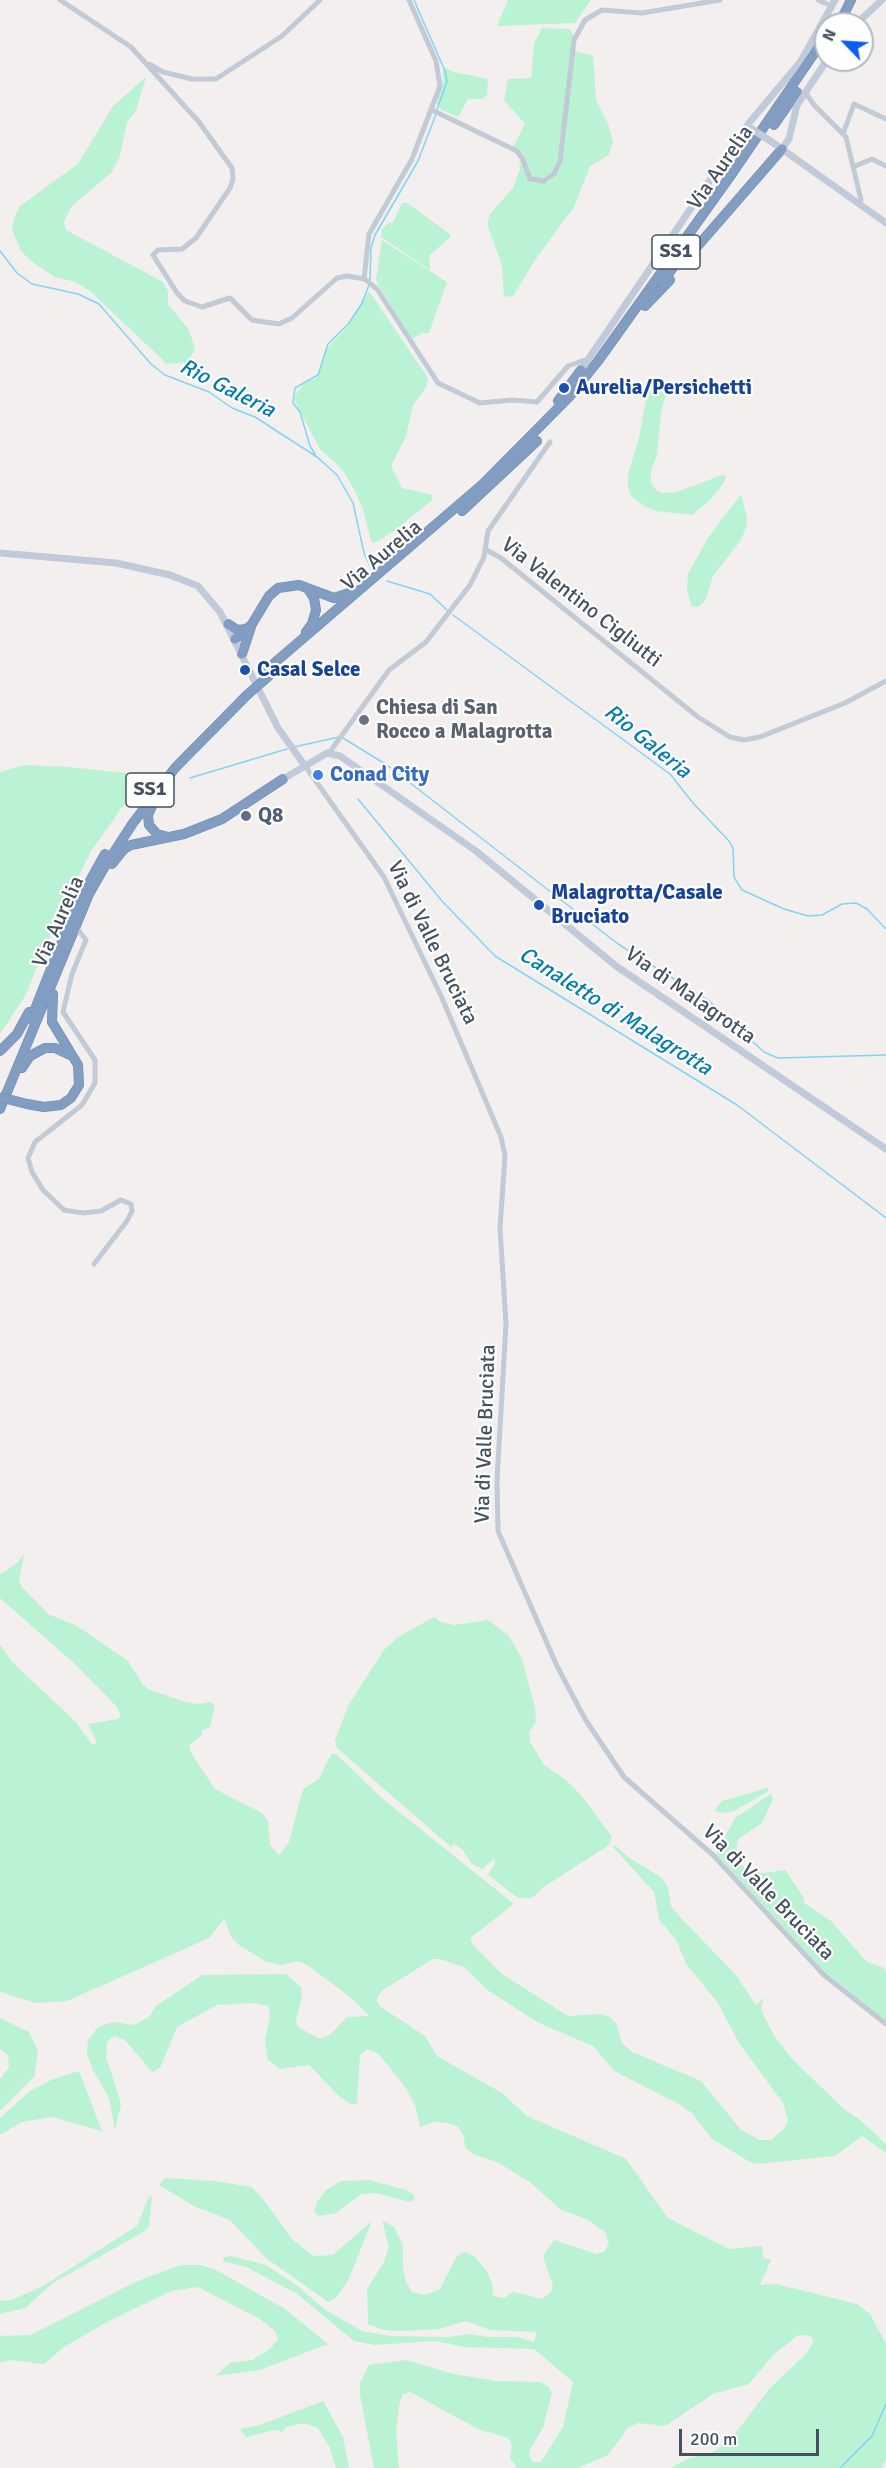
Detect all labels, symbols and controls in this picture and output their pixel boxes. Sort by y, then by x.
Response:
north arrow [814,12,874,72]
text: N [818,26,841,45]
street label: Via Aurelia [683,121,759,215]
road number: SS1 [652,235,700,269]
water label: Rio Galeria [175,354,279,424]
place label: Aurelia/Persichetti [576,375,752,401]
marker: Aurelia/Persichetti [557,381,571,395]
street label: Via Aurelia [337,515,427,597]
street label: Via Valentino Cigliutti [496,533,666,673]
place label: Casal Selce [257,657,361,683]
marker: Casal Selce [238,663,252,677]
place label: Chiesa di San Rocco a Malagrotta [376,695,552,745]
water label: Rio Galeria [598,699,696,785]
marker: Chiesa di San Rocco a Malagrotta [357,713,371,727]
place label: Conad City [330,762,429,788]
marker: Conad City [311,768,325,782]
road number: SS1 [126,773,174,807]
place label: Q8 [258,803,283,829]
marker: Q8 [239,809,253,823]
street label: Via di Valle Bruciata [381,857,483,1029]
street label: Via Aurelia [28,872,90,972]
place label: Malagrotta/Casale Bruciato [551,880,723,930]
marker: Malagrotta/Casale Bruciato [532,898,546,912]
water label: Canaletto di Malagrotta [514,942,716,1082]
street label: Via di Malagrotta [620,942,760,1050]
street label: Via di Valle Bruciata [470,1344,502,1524]
street label: Via di Valle Bruciata [697,1820,839,1966]
scale bar [682,2417,822,2455]
text: 200 m [690,2428,737,2450]

